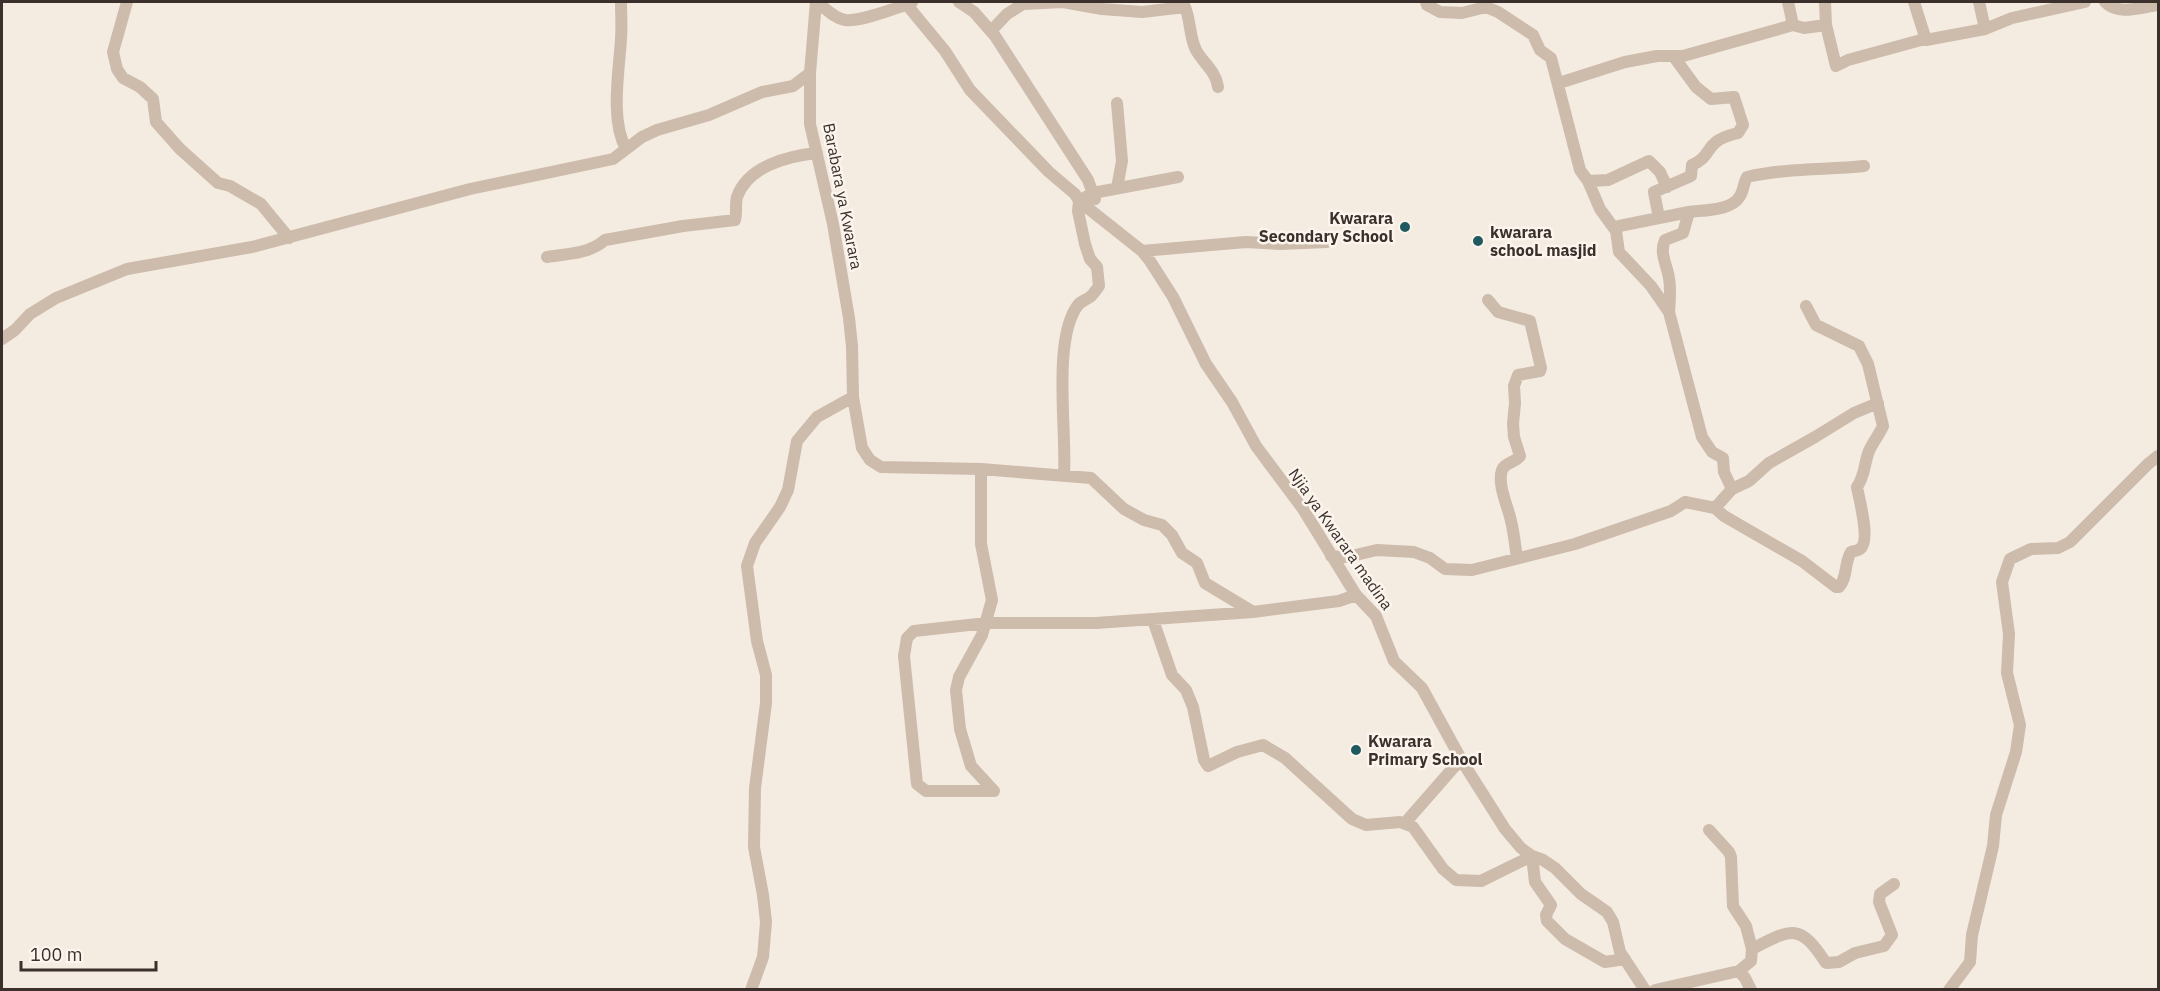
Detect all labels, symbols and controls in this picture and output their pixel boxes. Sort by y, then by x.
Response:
street label: Barabara ya Kwarara [819,121,867,271]
place label: Kwarara Secondary School [1259,208,1393,246]
marker: Kwarara Secondary School [1398,220,1412,234]
place label: kwarara schooL masjid [1490,222,1597,260]
marker: kwarara schooL masjid [1471,234,1485,248]
street label: Njia ya Kwarara madina [1285,464,1398,614]
place label: Kwarara Primary School [1368,731,1483,769]
marker: Kwarara Primary School [1349,743,1363,757]
scale bar [21,934,156,972]
text: 100 m [30,943,82,966]

